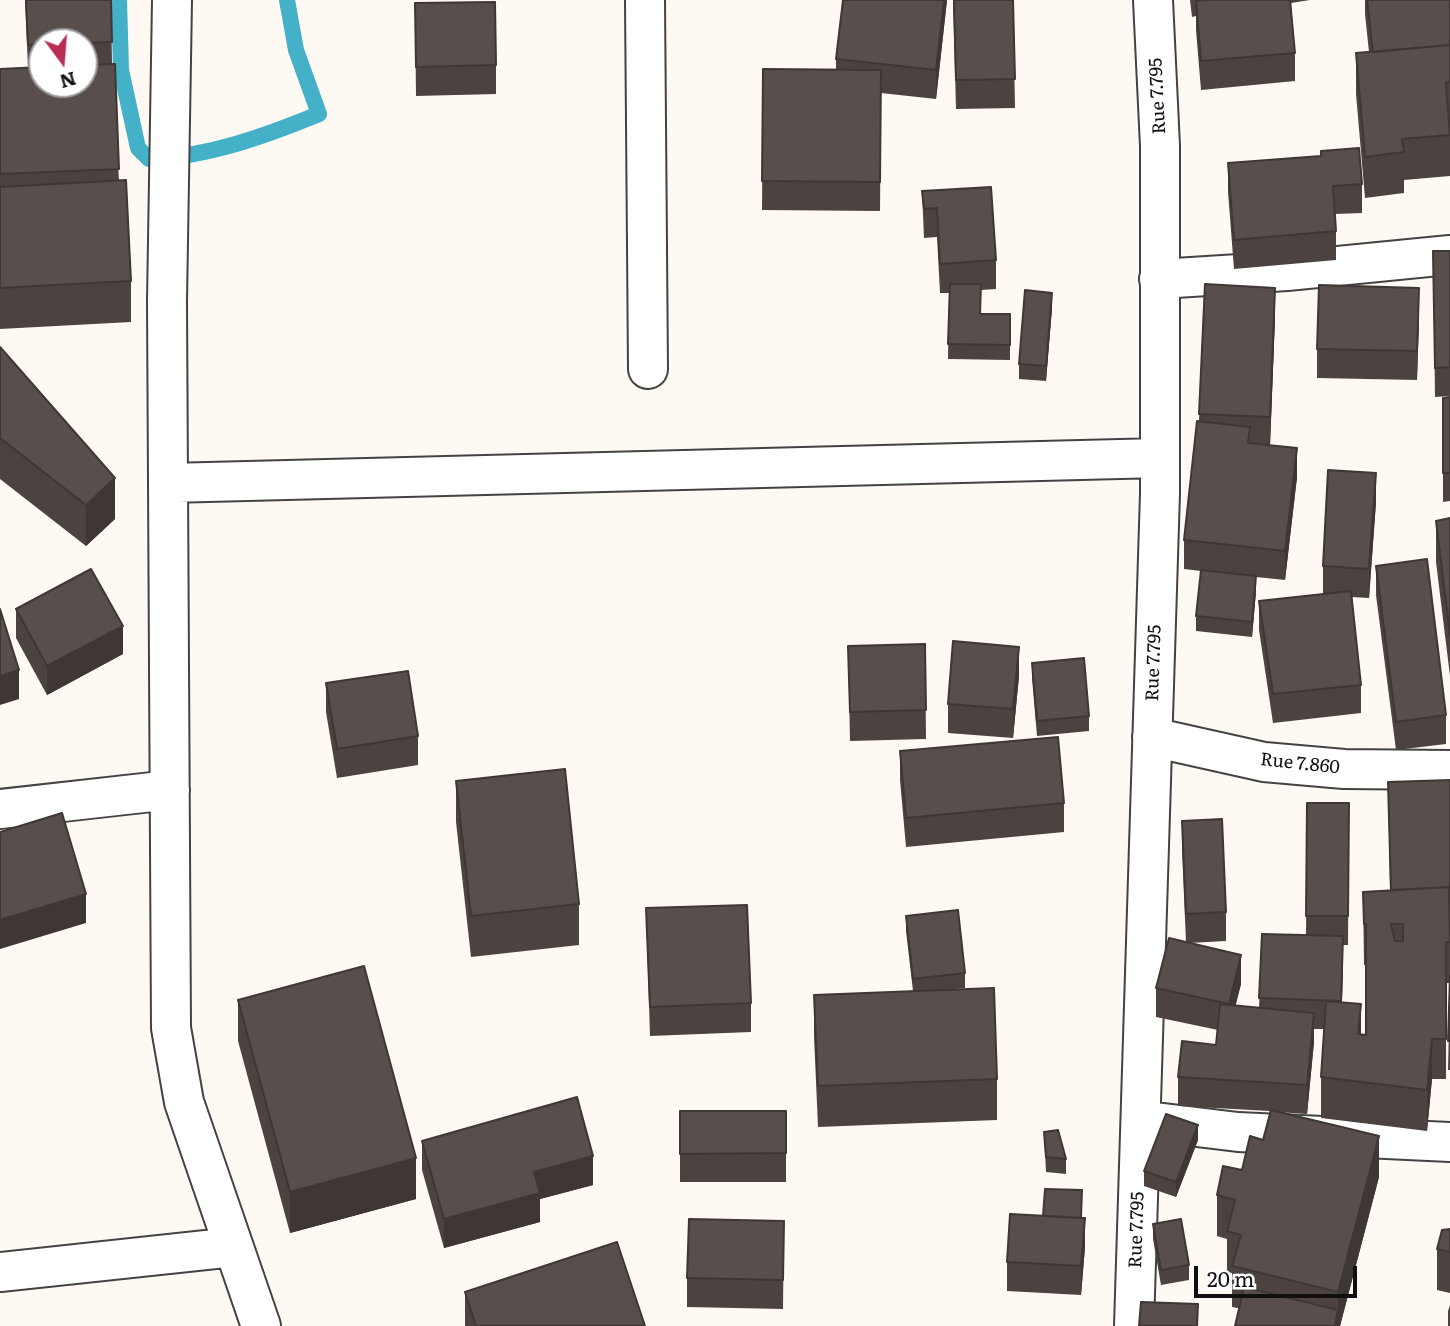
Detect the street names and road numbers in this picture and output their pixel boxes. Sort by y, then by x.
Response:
street label: Rue 7.795 [1145,57,1171,135]
street label: Rue 7.795 [1142,624,1166,702]
street label: Rue 7.860 [1259,749,1341,779]
street label: Rue 7.795 [1125,1191,1149,1269]

